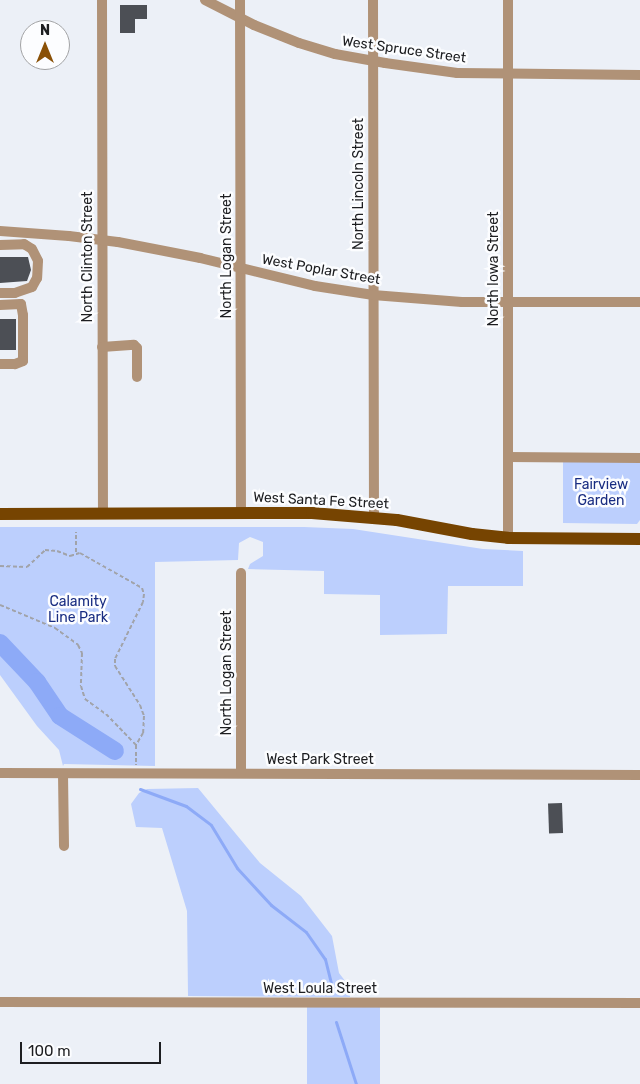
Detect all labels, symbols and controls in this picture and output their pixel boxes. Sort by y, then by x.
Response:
north arrow [20,20,70,70]
text: N [40,22,50,39]
street label: West Spruce Street [341,33,467,67]
street label: North Lincoln Street [351,118,367,250]
street label: North Clinton Street [80,192,96,322]
street label: North Logan Street [219,194,235,318]
street label: North Iowa Street [486,212,502,326]
street label: West Poplar Street [260,251,382,289]
park label: Fairview Garden [574,477,628,510]
street label: West Santa Fe Street [253,489,389,513]
park label: Calamity Line Park [48,594,108,626]
street label: North Logan Street [219,611,235,735]
street label: West Park Street [266,752,374,768]
street label: West Loula Street [263,981,377,997]
scale bar [22,1032,164,1064]
text: 100 m [28,1042,70,1060]

